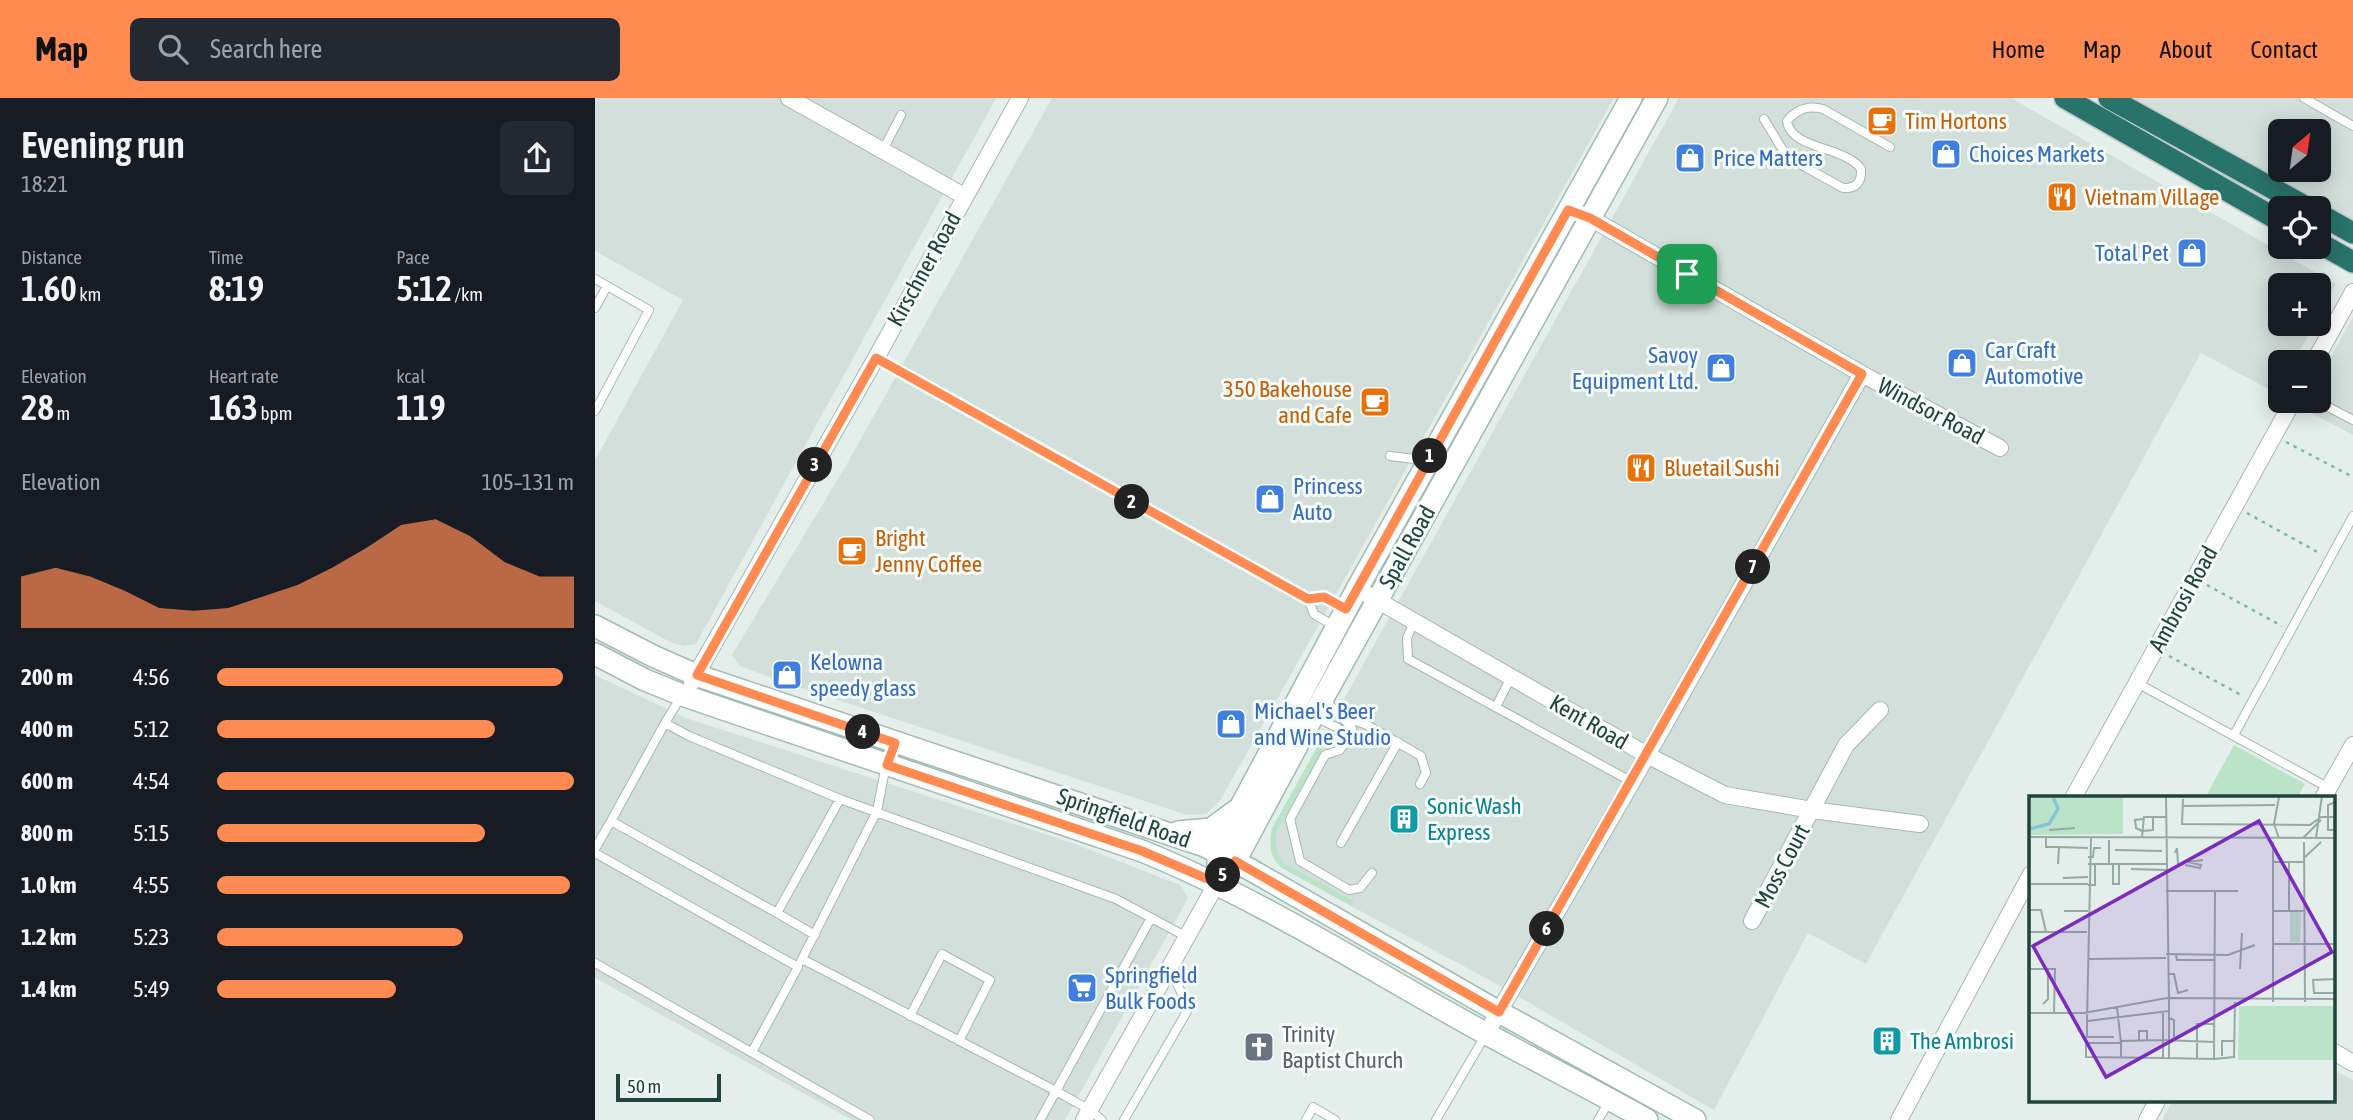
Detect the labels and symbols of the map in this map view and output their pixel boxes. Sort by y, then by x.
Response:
cafe icon: Tim Hortons [1865,104,1899,138]
place label: Tim Hortons [1905,108,2007,134]
north arrow [2268,119,2331,182]
shop icon: Choices Markets [1929,137,1963,171]
shop icon: Price Matters [1673,141,1707,175]
place label: Choices Markets [1969,141,2105,167]
place label: Price Matters [1713,145,1823,171]
restaurant icon: Vietnam Village [2045,180,2079,214]
place label: Vietnam Village [2085,184,2220,210]
street label: Kirschner Road [882,207,966,331]
shop icon: Total Pet [2175,236,2209,270]
place label: Total Pet [2095,240,2169,266]
pin [1657,244,1717,304]
place label: Car Craft Automotive [1985,337,2084,389]
place label: Savoy Equipment Ltd. [1572,342,1698,394]
shop icon: Car Craft Automotive [1945,346,1979,380]
shop icon: Savoy Equipment Ltd. [1704,351,1738,385]
street label: Windsor Road [1873,372,1989,450]
place label: 350 Bakehouse and Cafe [1223,376,1352,428]
cafe icon: 350 Bakehouse and Cafe [1358,385,1392,419]
pin: 1 [1413,438,1447,474]
pin: 3 [797,448,833,482]
restaurant icon: Bluetail Sushi [1624,451,1658,485]
place label: Bluetail Sushi [1664,455,1780,481]
place label: Princess Auto [1293,473,1363,525]
shop icon: Princess Auto [1253,482,1287,516]
pin: 2 [1115,484,1149,520]
street label: Spall Road [1374,501,1440,593]
place label: Bright Jenny Coffee [875,525,982,577]
cafe icon: Bright Jenny Coffee [835,534,869,568]
street label: Ambrosi Road [2143,542,2223,656]
pin: 7 [1735,550,1771,584]
place label: Kelowna speedy glass [810,649,916,701]
shop icon: Kelowna speedy glass [770,658,804,692]
street label: Kent Road [1545,689,1633,755]
place label: Michael's Beer and Wine Studio [1254,698,1391,750]
shop icon: Michael's Beer and Wine Studio [1214,707,1248,741]
pin: 4 [845,714,881,750]
street label: Springfield Road [1054,783,1194,853]
place label: Sonic Wash Express [1427,793,1522,845]
inset map [2029,796,2336,1102]
building icon: Sonic Wash Express [1387,802,1421,836]
street label: Moss Court [1749,820,1815,912]
pin: 5 [1205,858,1241,892]
pin: 6 [1529,912,1565,946]
place label: Springfield Bulk Foods [1105,962,1198,1014]
supermarket icon: Springfield Bulk Foods [1065,971,1099,1005]
place label: Trinity Baptist Church [1282,1021,1403,1073]
building icon: The Ambrosi [1870,1024,1904,1058]
place label: The Ambrosi [1910,1028,2014,1054]
church icon: Trinity Baptist Church [1242,1030,1276,1064]
scale bar [616,1071,721,1103]

